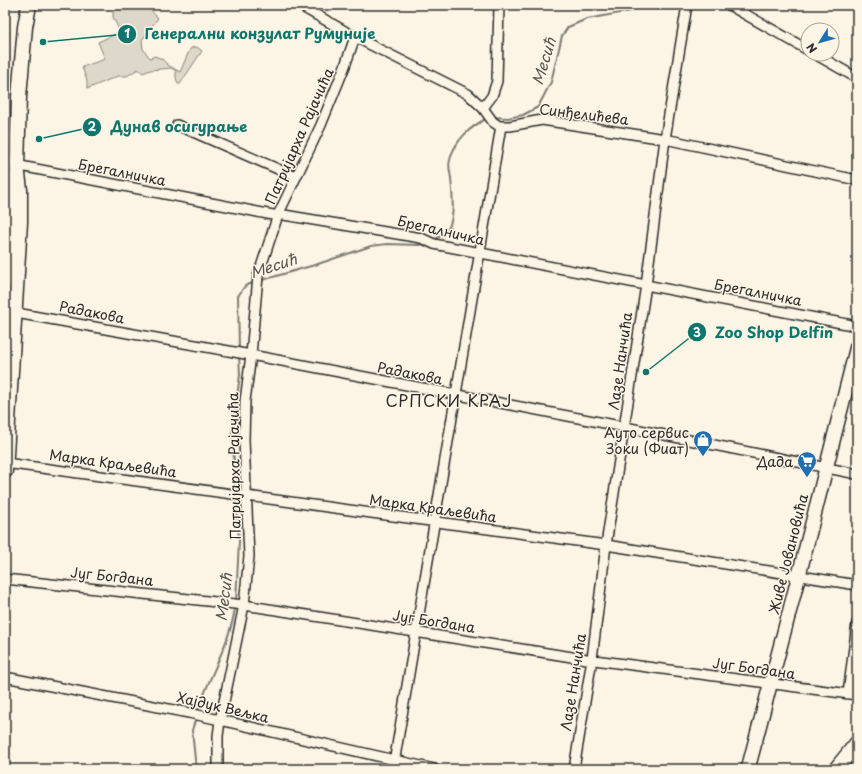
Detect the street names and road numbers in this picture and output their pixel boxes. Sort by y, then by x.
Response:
street label: Патријарха Рајачића [259,64,339,208]
street label: Синђелићева [538,98,630,130]
street label: Брегалничка [76,153,168,191]
street label: Брегалничка [395,210,487,250]
street label: Брегалничка [712,273,804,311]
street label: Радакова [58,295,127,329]
street label: Лазе Нанчића [603,311,637,411]
street label: Радакова [376,356,445,390]
street label: Патријарха Рајачића [222,392,246,540]
street label: Марка Краљевића [48,444,178,482]
street label: Марка Краљевића [368,489,498,527]
street label: Живе Јовановића [763,491,813,616]
street label: Југ Богдана [70,561,155,591]
street label: Југ Богдана [391,604,477,638]
street label: Лазе Нанчића [555,632,591,732]
street label: Југ Богдана [711,652,797,684]
street label: Хајдук Вељка [175,686,271,728]

